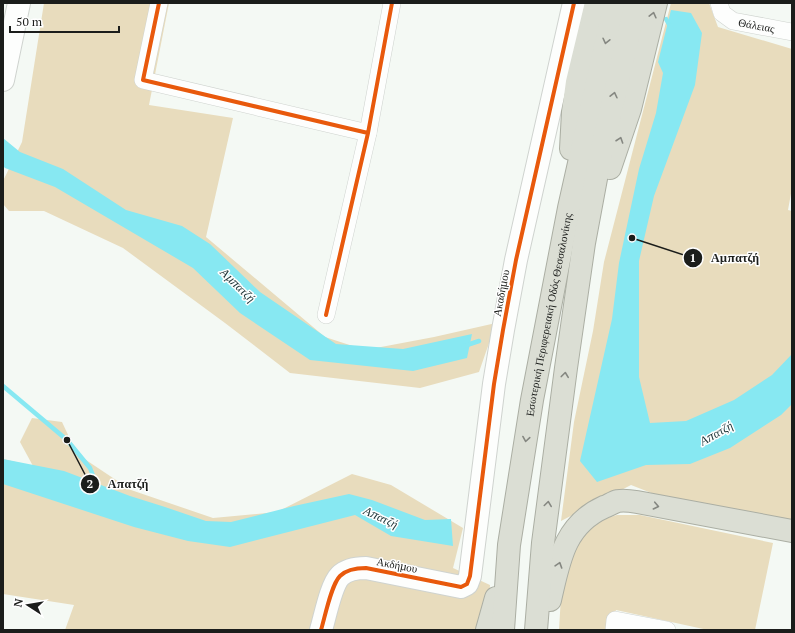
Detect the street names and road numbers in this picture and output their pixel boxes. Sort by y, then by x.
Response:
street label: Θάλειας [737,15,777,36]
street label: Εσωτερική Περιφερειακή Οδός Θεσσαλονίκης [523,211,575,417]
street label: Ακαδήμου [490,268,512,318]
street label: Ακδήμου [375,554,419,576]

